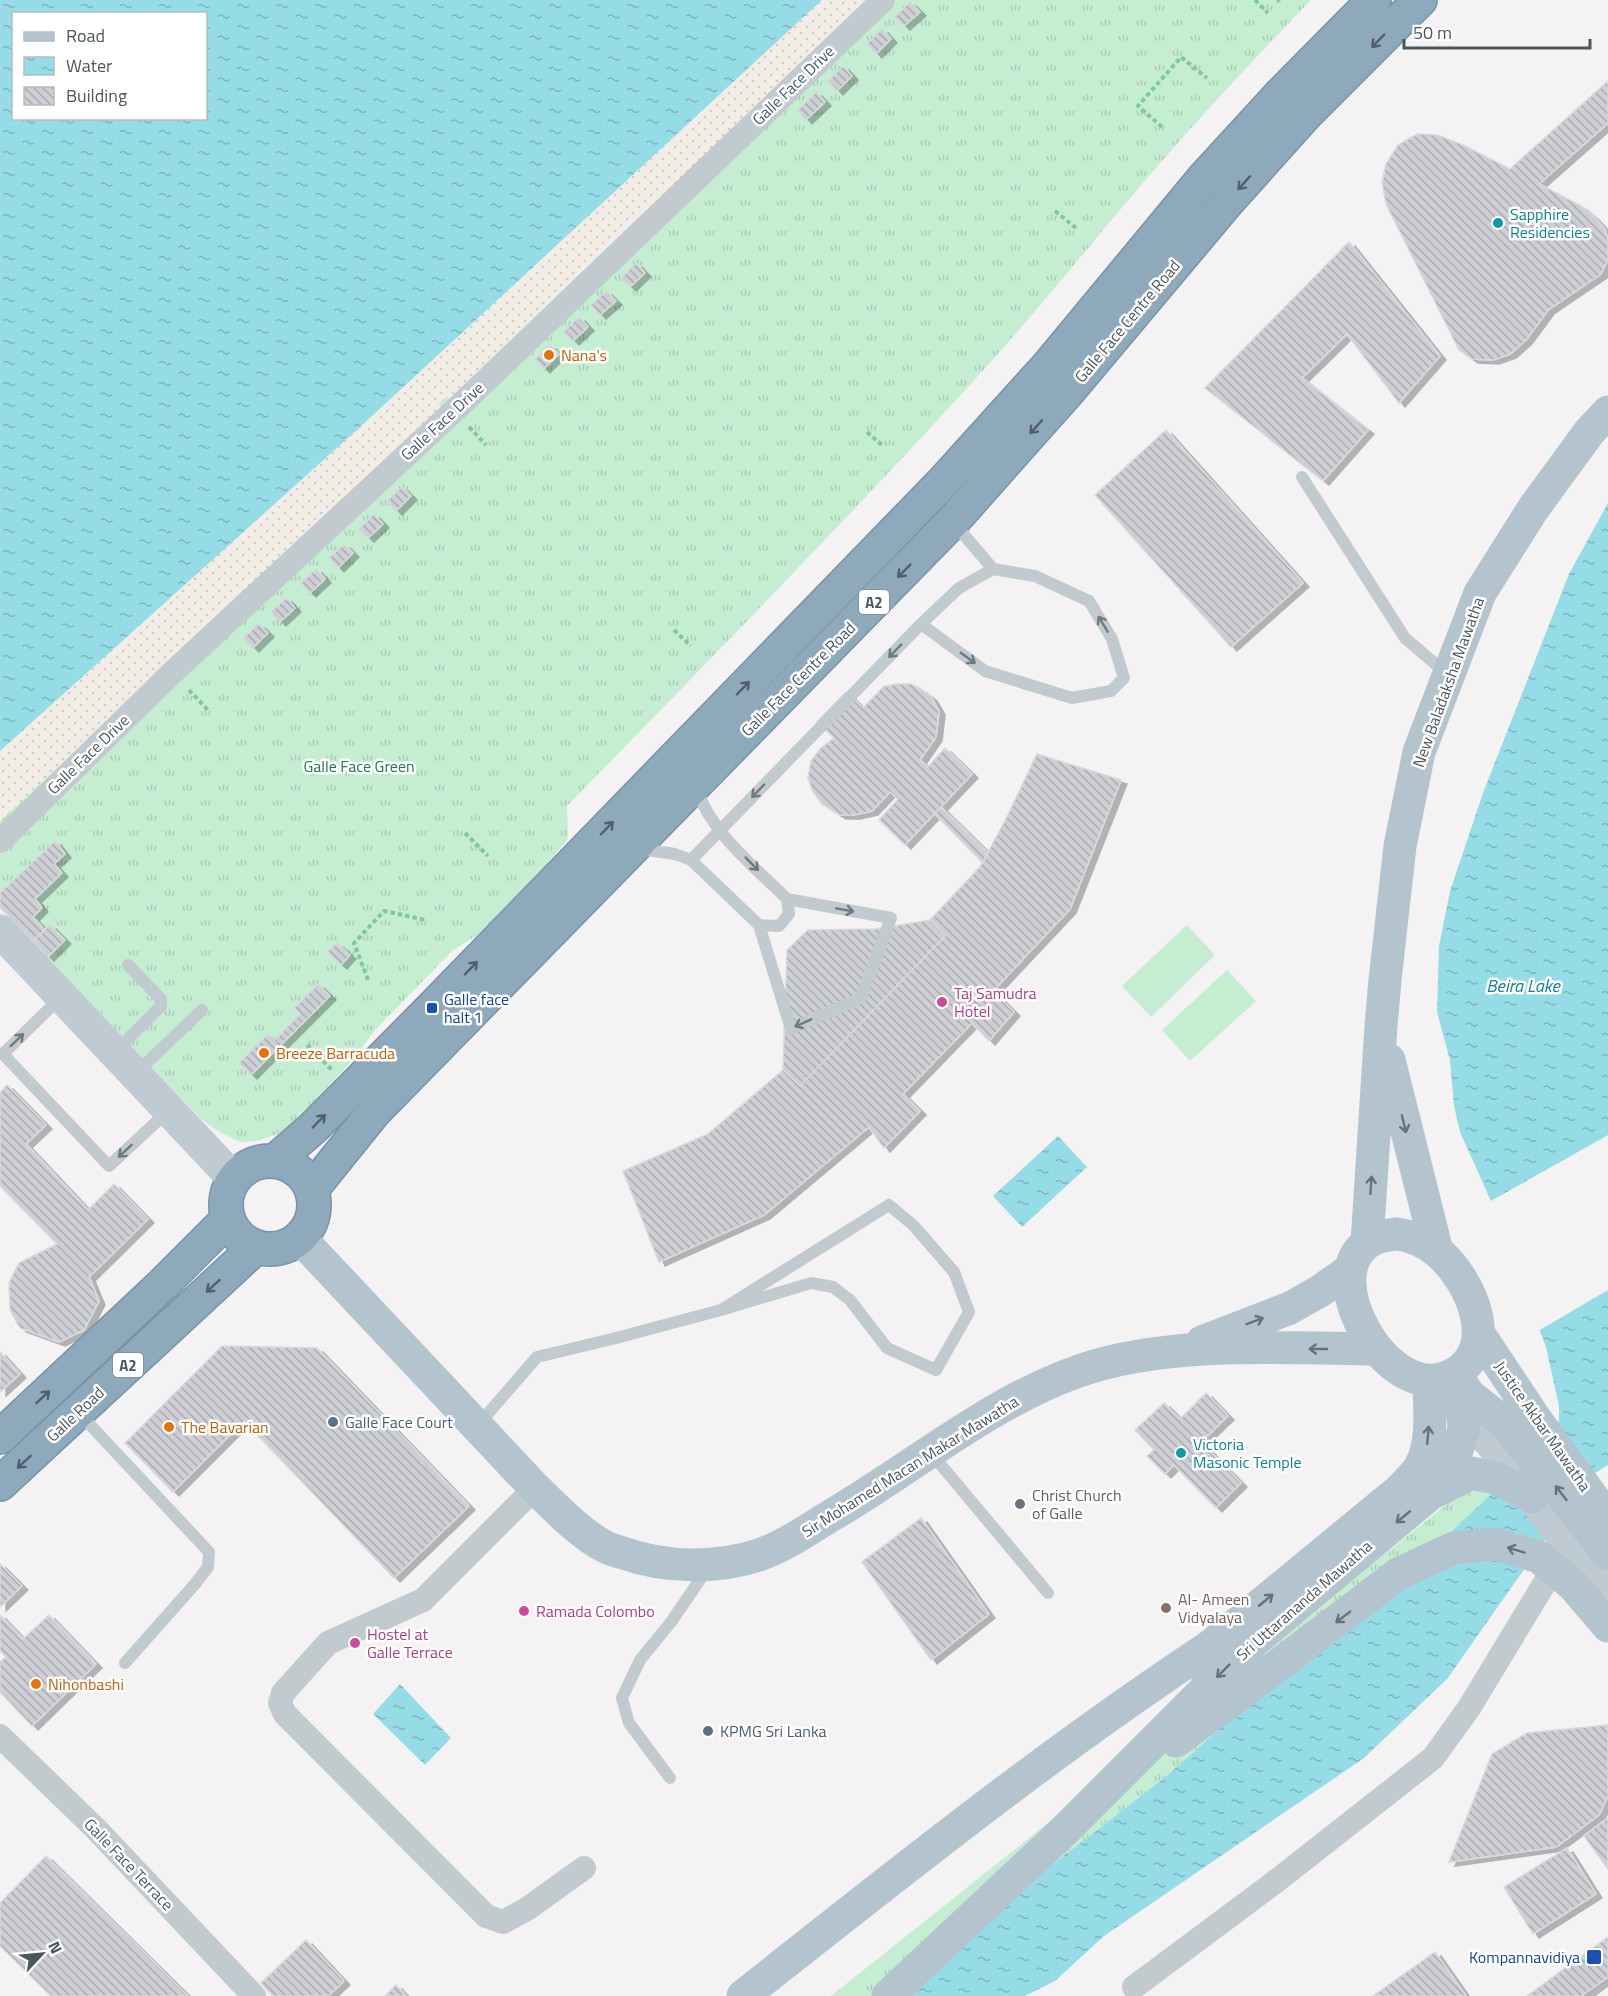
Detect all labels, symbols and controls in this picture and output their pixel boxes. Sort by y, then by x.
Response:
legend [12,12,207,120]
scale bar [1404,12,1590,50]
text: 50 m [1413,19,1452,46]
text: Road [66,22,105,49]
one-way arrow [1371,34,1386,49]
street label: Galle Face Drive [746,39,840,131]
text: Water [66,52,112,79]
text: Building [66,82,127,109]
one-way arrow [1237,175,1251,190]
place label: Sapphire Residencies [1510,202,1590,244]
marker: Sapphire Residencies [1491,216,1505,230]
street label: Galle Face Centre Road [1068,254,1186,388]
place label: Nana's [561,343,607,367]
marker: Nana's [542,348,556,362]
street label: Galle Face Drive [395,376,489,466]
one-way arrow [1029,420,1043,435]
one-way arrow [897,563,912,578]
road number: A2 [859,590,889,614]
street label: New Baladaksha Mawatha [1406,594,1490,770]
street label: Galle Face Centre Road [735,616,861,742]
one-way arrow [1096,616,1108,633]
one-way arrow [888,643,902,658]
one-way arrow [960,652,976,665]
one-way arrow [736,680,750,695]
street label: Galle Face Drive [41,708,135,800]
park label: Galle Face Green [303,754,415,778]
one-way arrow [751,783,766,798]
one-way arrow [600,820,614,835]
one-way arrow [745,857,760,872]
one-way arrow [834,904,854,915]
one-way arrow [464,960,479,975]
water label: Beira Lake [1486,972,1561,999]
place label: Taj Samudra Hotel [954,981,1037,1023]
place label: Galle face halt 1 [444,987,509,1029]
marker: Taj Samudra Hotel [935,995,949,1009]
marker: Galle face halt 1 [425,1001,439,1015]
one-way arrow [795,1018,813,1030]
one-way arrow [9,1034,24,1048]
place label: Breeze Barracuda [276,1041,395,1065]
marker: Breeze Barracuda [257,1046,271,1060]
one-way arrow [312,1114,327,1129]
one-way arrow [1399,1114,1411,1133]
one-way arrow [118,1144,133,1158]
one-way arrow [1366,1176,1377,1195]
one-way arrow [205,1279,220,1293]
one-way arrow [1246,1315,1264,1326]
one-way arrow [1308,1343,1328,1354]
road number: A2 [113,1353,143,1377]
street label: Justice Akbar Mawatha [1489,1356,1597,1496]
street label: Galle Road [41,1381,109,1447]
one-way arrow [35,1389,50,1404]
street label: Sir Mohamed Macan Makar Mawatha [797,1389,1023,1543]
place label: Galle Face Court [345,1410,453,1434]
place label: The Bavarian [181,1415,269,1439]
marker: Galle Face Court [326,1415,340,1429]
marker: The Bavarian [162,1420,176,1434]
one-way arrow [1423,1426,1434,1446]
place label: Victoria Masonic Temple [1193,1432,1302,1474]
marker: Victoria Masonic Temple [1174,1446,1188,1460]
one-way arrow [16,1455,31,1469]
place label: Christ Church of Galle [1032,1483,1122,1525]
one-way arrow [1555,1486,1568,1502]
marker: Christ Church of Galle [1013,1497,1027,1511]
one-way arrow [1395,1510,1411,1523]
street label: Sri Uttarananda Mawatha [1231,1534,1377,1666]
one-way arrow [1507,1544,1526,1555]
place label: Al- Ameen Vidyalaya [1178,1587,1249,1629]
one-way arrow [1258,1593,1273,1607]
place label: Ramada Colombo [536,1599,655,1623]
marker: Al- Ameen Vidyalaya [1159,1601,1173,1615]
marker: Ramada Colombo [517,1604,531,1618]
one-way arrow [1336,1611,1352,1623]
place label: Hostel at Galle Terrace [367,1622,453,1664]
marker: Hostel at Galle Terrace [348,1636,362,1650]
one-way arrow [1216,1664,1231,1679]
place label: Nihonbashi [48,1672,124,1696]
marker: Nihonbashi [29,1677,43,1691]
place label: KPMG Sri Lanka [720,1719,827,1743]
marker: KPMG Sri Lanka [701,1724,715,1738]
street label: Galle Face Terrace [79,1812,179,1916]
north arrow [12,1924,72,1984]
text: N [42,1937,69,1958]
place label: Kompannavidiya [1469,1945,1580,1969]
marker: Kompannavidiya [1585,1948,1603,1966]

